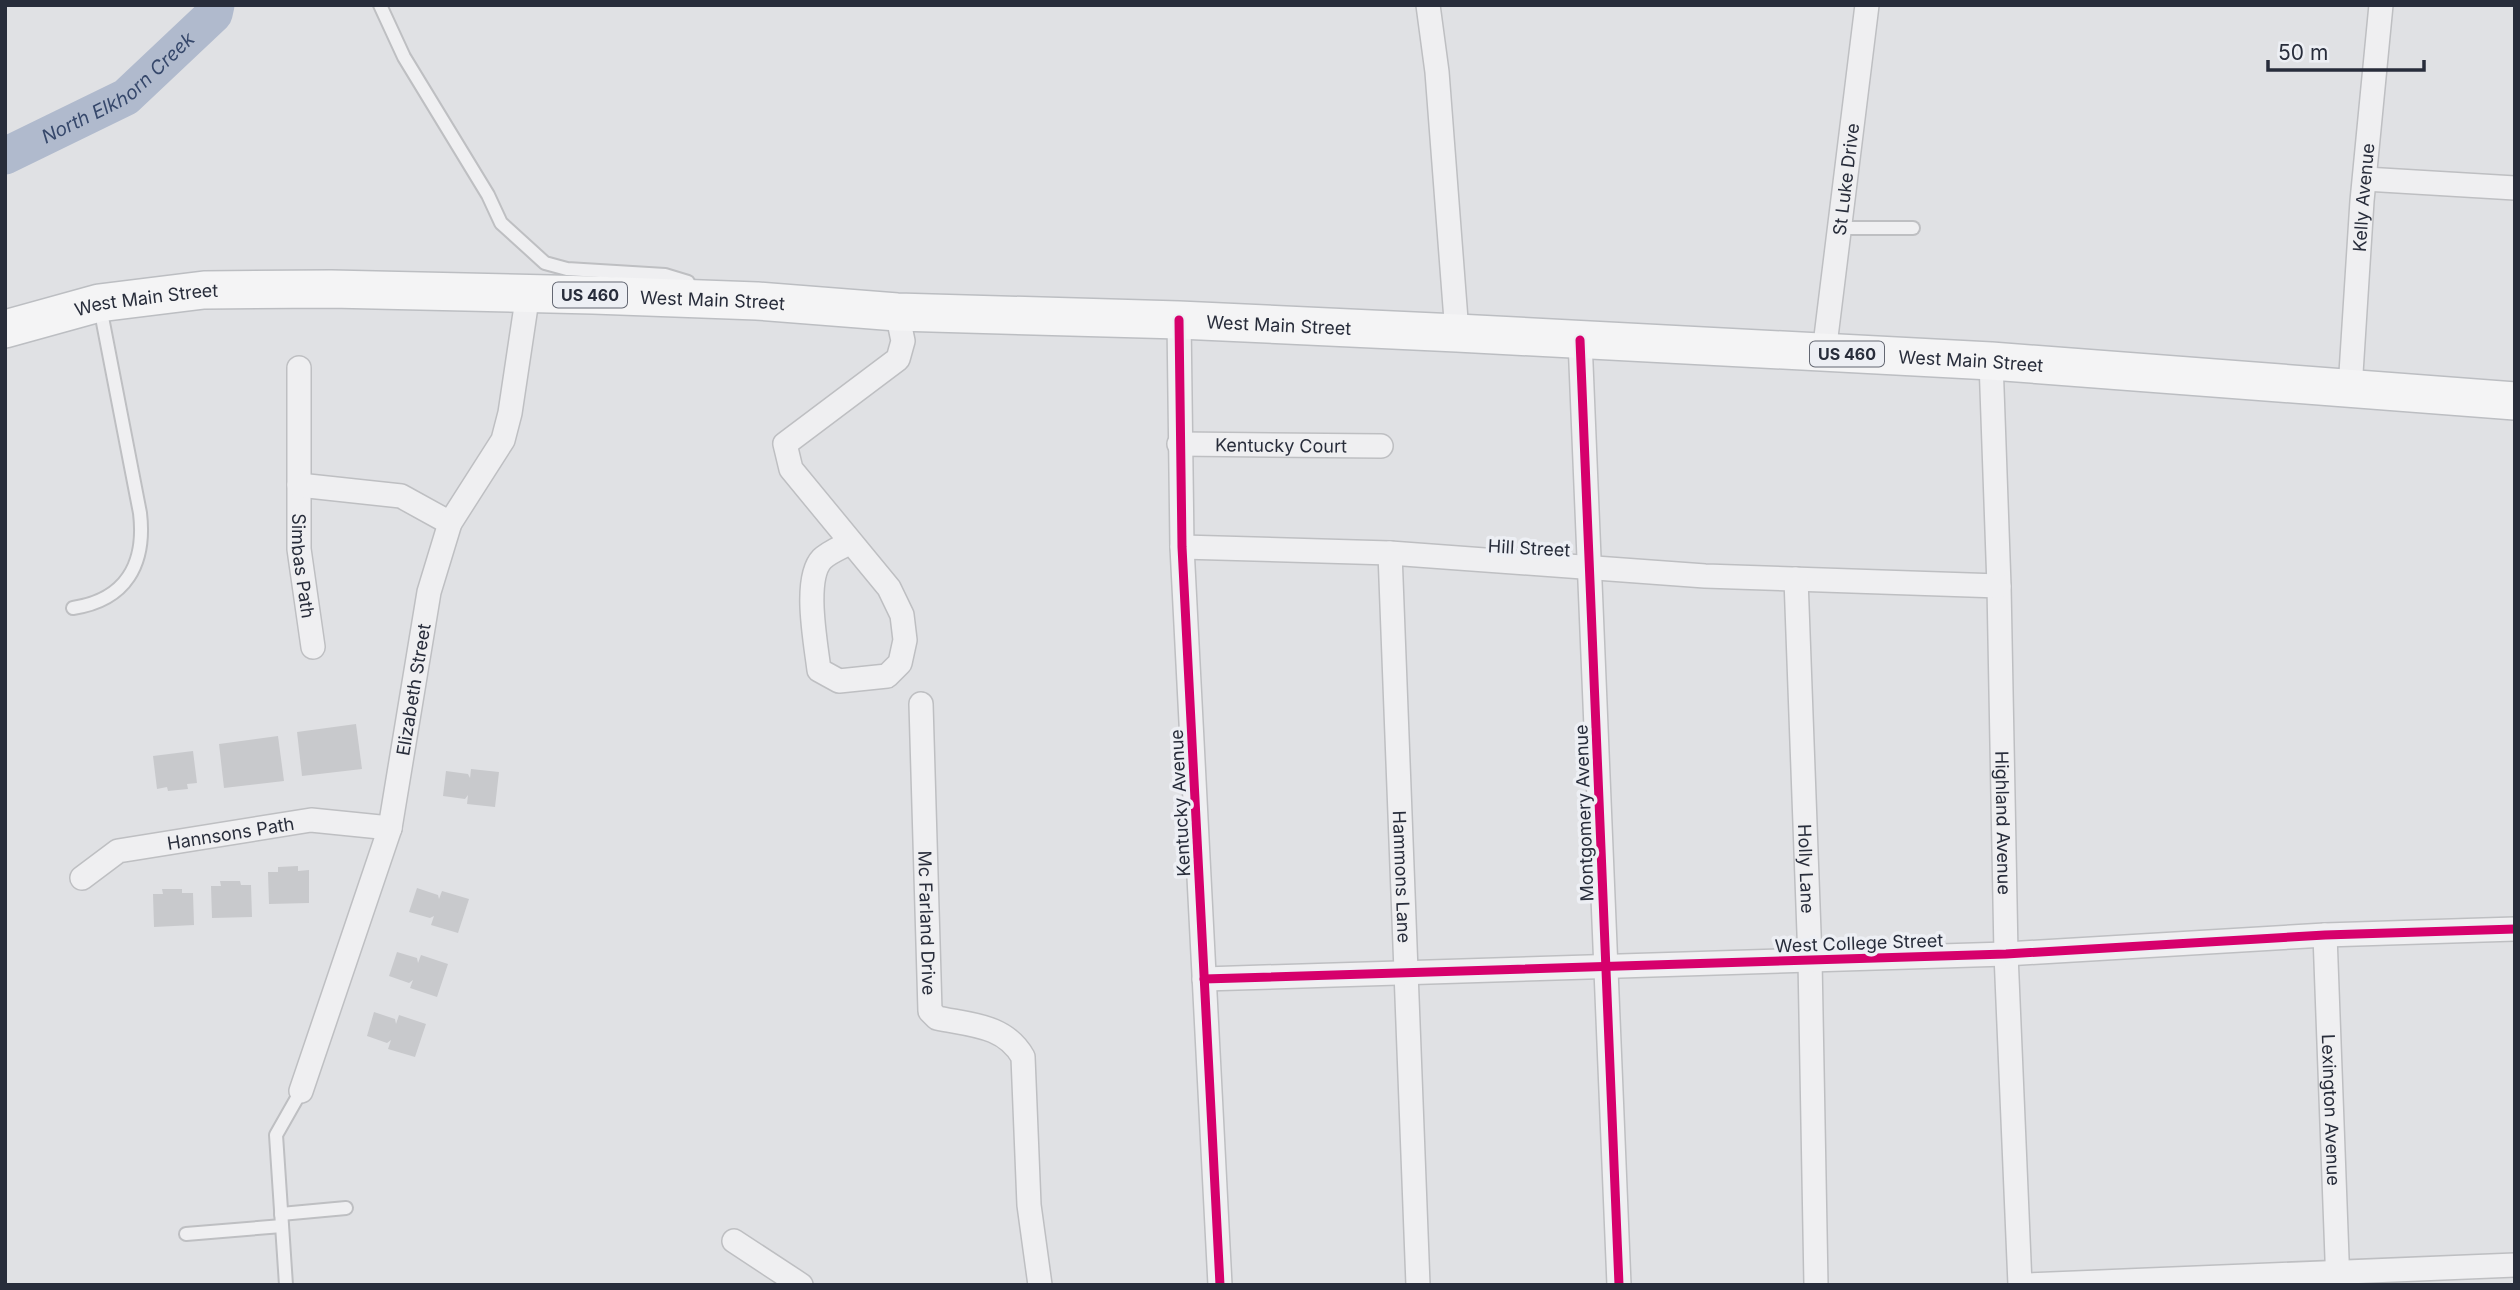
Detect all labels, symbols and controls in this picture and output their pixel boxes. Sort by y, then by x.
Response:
water label: North Elkhorn Creek [38,27,199,148]
scale bar [2268,28,2424,72]
text: 50 m [2278,40,2328,65]
street label: St Luke Drive [1828,122,1863,237]
street label: Kelly Avenue [2348,142,2378,253]
street label: West Main Street [72,279,218,320]
road number: US 460 [553,282,627,308]
street label: West Main Street [640,286,786,314]
street label: West Main Street [1206,311,1352,339]
road number: US 460 [1810,342,1884,366]
street label: West Main Street [1898,346,2044,375]
street label: Kentucky Court [1215,434,1347,456]
street label: Simbas Path [288,513,319,620]
street label: Hill Street [1487,535,1571,561]
street label: Elizabeth Street [392,622,434,757]
street label: Montgomery Avenue [1570,724,1598,902]
street label: Kentucky Avenue [1166,729,1194,877]
street label: Highland Avenue [1992,751,2015,895]
street label: Hammons Lane [1389,810,1415,943]
street label: Hannsons Path [165,812,296,853]
street label: Holly Lane [1795,824,1819,914]
street label: Mc Farland Drive [915,850,940,996]
street label: West College Street [1775,930,1944,956]
street label: Lexington Avenue [2318,1034,2345,1186]

